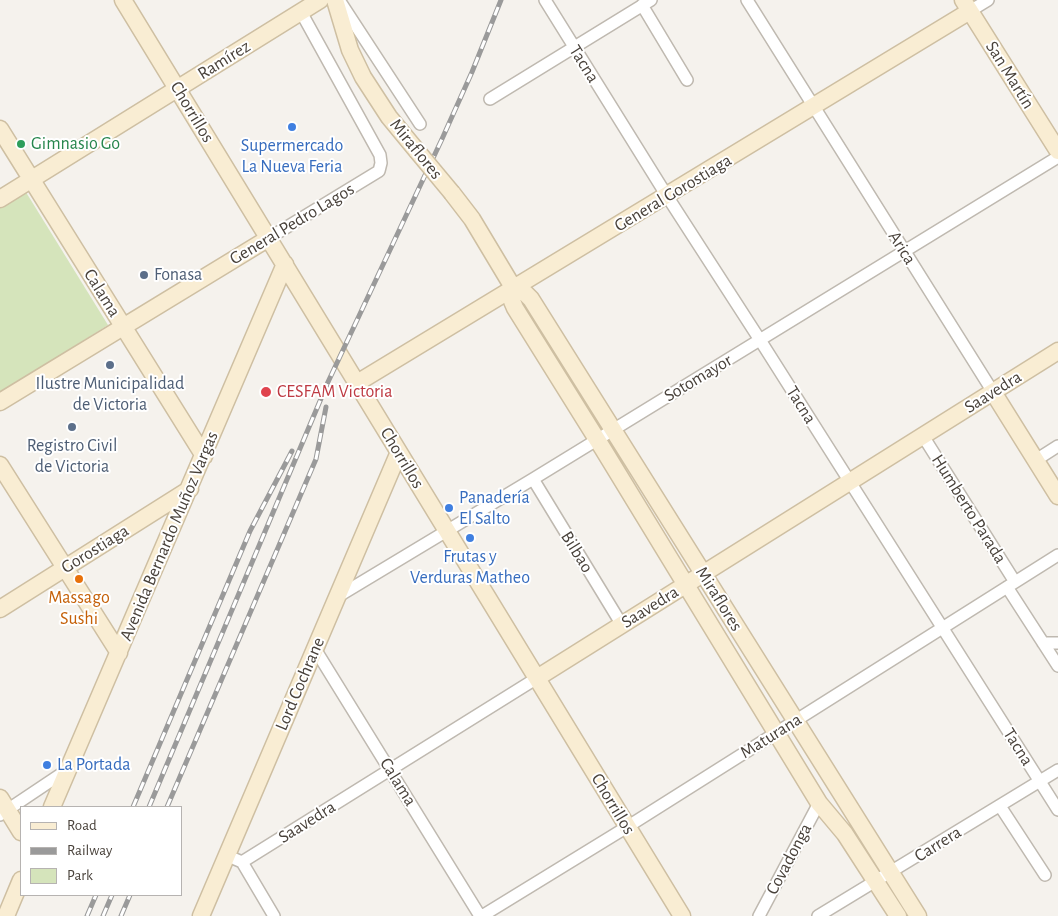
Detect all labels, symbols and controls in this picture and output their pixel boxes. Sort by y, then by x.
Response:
street label: Ramírez [194,35,254,85]
street label: San Martín [981,37,1039,113]
street label: Tacna [564,41,604,87]
street label: Chorrillos [165,77,219,147]
street label: Miraflores [385,114,447,184]
marker: Supermercado La Nueva Feria [286,121,298,133]
place label: Gimnasio Go [31,133,120,155]
place label: Supermercado La Nueva Feria [241,135,343,178]
marker: Gimnasio Go [15,138,27,150]
street label: General Gorostiaga [610,149,736,237]
street label: General Pedro Lagos [226,178,358,270]
street label: Arica [883,227,921,269]
place label: Fonasa [154,264,202,286]
street label: Calama [79,265,125,321]
marker: Fonasa [138,269,150,281]
street label: Sotomayor [660,349,736,407]
marker: Ilustre Municipalidad de Victoria [104,359,116,371]
street label: Saavedra [960,366,1026,418]
place label: Ilustre Municipalidad de Victoria [36,373,184,416]
place label: CESFAM Victoria [277,381,393,403]
street label: Tacna [781,382,821,428]
marker: CESFAM Victoria [259,385,273,399]
marker: Registro Civil de Victoria [66,421,78,433]
street label: Chorrillos [375,423,429,493]
street label: Avenida Bernardo Muñoz Vargas [115,428,223,644]
place label: Registro Civil de Victoria [27,435,117,478]
street label: Humberto Parada [927,450,1011,568]
place label: Panadería El Salto [459,487,530,530]
marker: Panadería El Salto [443,502,455,514]
street label: Gorostiaga [57,520,133,578]
street label: Bilbao [556,527,598,577]
marker: Frutas y Verduras Matheo [464,532,476,544]
place label: Frutas y Verduras Matheo [410,546,530,588]
street label: Miraflores [691,563,747,635]
marker: Massago Sushi [73,573,85,585]
street label: Saavedra [617,581,683,633]
place label: Massago Sushi [48,587,110,630]
street label: Lord Cochrane [271,634,329,734]
street label: Maturana [736,709,806,763]
street label: Tacna [998,724,1038,770]
place label: La Portada [57,754,131,776]
street label: Calama [375,754,421,810]
marker: La Portada [41,759,53,771]
street label: Chorrillos [586,769,640,839]
street label: Saavedra [274,796,340,848]
legend [20,806,182,896]
text: Road [67,818,97,833]
street label: Covadonga [761,820,817,898]
street label: Carrera [911,821,965,867]
text: Railway [67,843,112,858]
text: Park [67,868,93,883]

